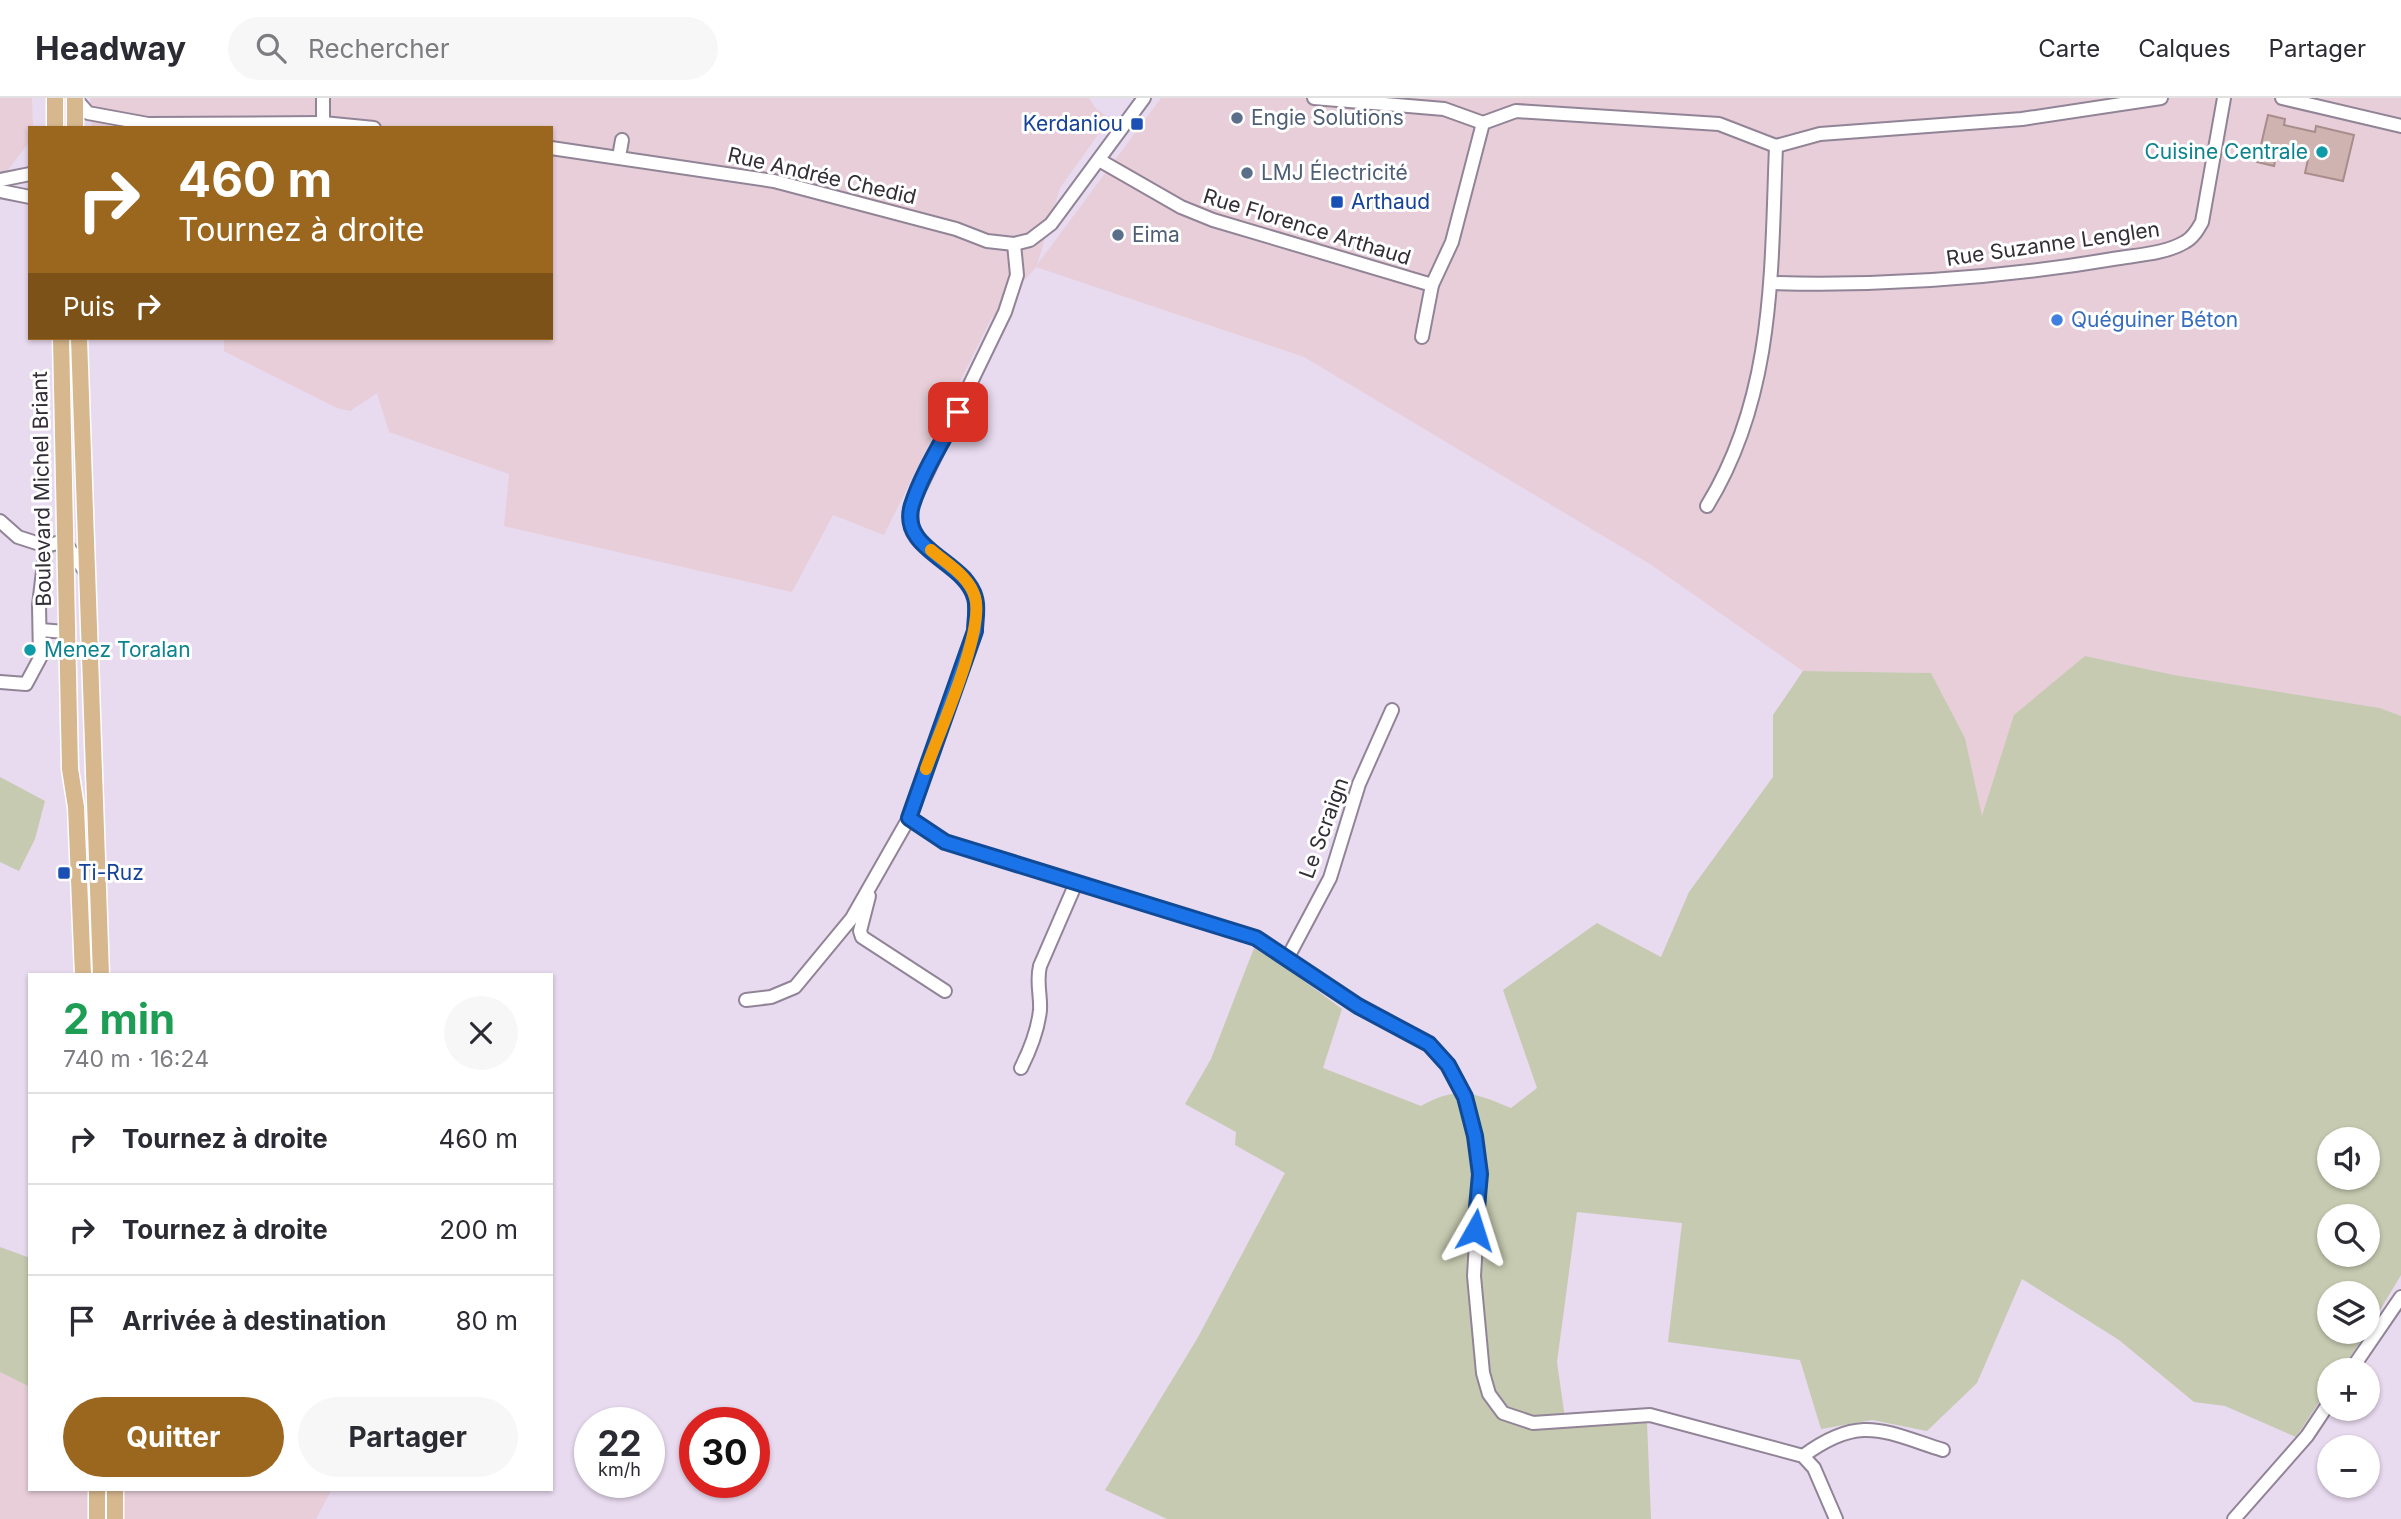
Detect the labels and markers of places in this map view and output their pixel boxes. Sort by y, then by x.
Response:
place label: Engie Solutions [1251,105,1404,130]
marker: Engie Solutions [1229,110,1245,126]
place label: Kerdaniou [1023,111,1123,136]
marker: Kerdaniou [1129,116,1145,132]
place label: Cuisine Centrale [2145,139,2308,164]
marker: Cuisine Centrale [2314,144,2330,160]
place label: LMJ Électricité [1261,159,1408,185]
marker: LMJ Électricité [1239,165,1255,181]
place label: Arthaud [1351,189,1430,214]
marker: Arthaud [1329,194,1345,210]
place label: Eima [1132,222,1180,247]
marker: Eima [1110,227,1126,243]
place label: Quéguiner Béton [2071,307,2238,332]
marker: Quéguiner Béton [2049,312,2065,328]
pin [928,382,988,442]
place label: Menez Toralan [44,637,191,662]
marker: Menez Toralan [22,642,38,658]
place label: Ti-Ruz [78,860,144,885]
marker: Ti-Ruz [56,865,72,881]

